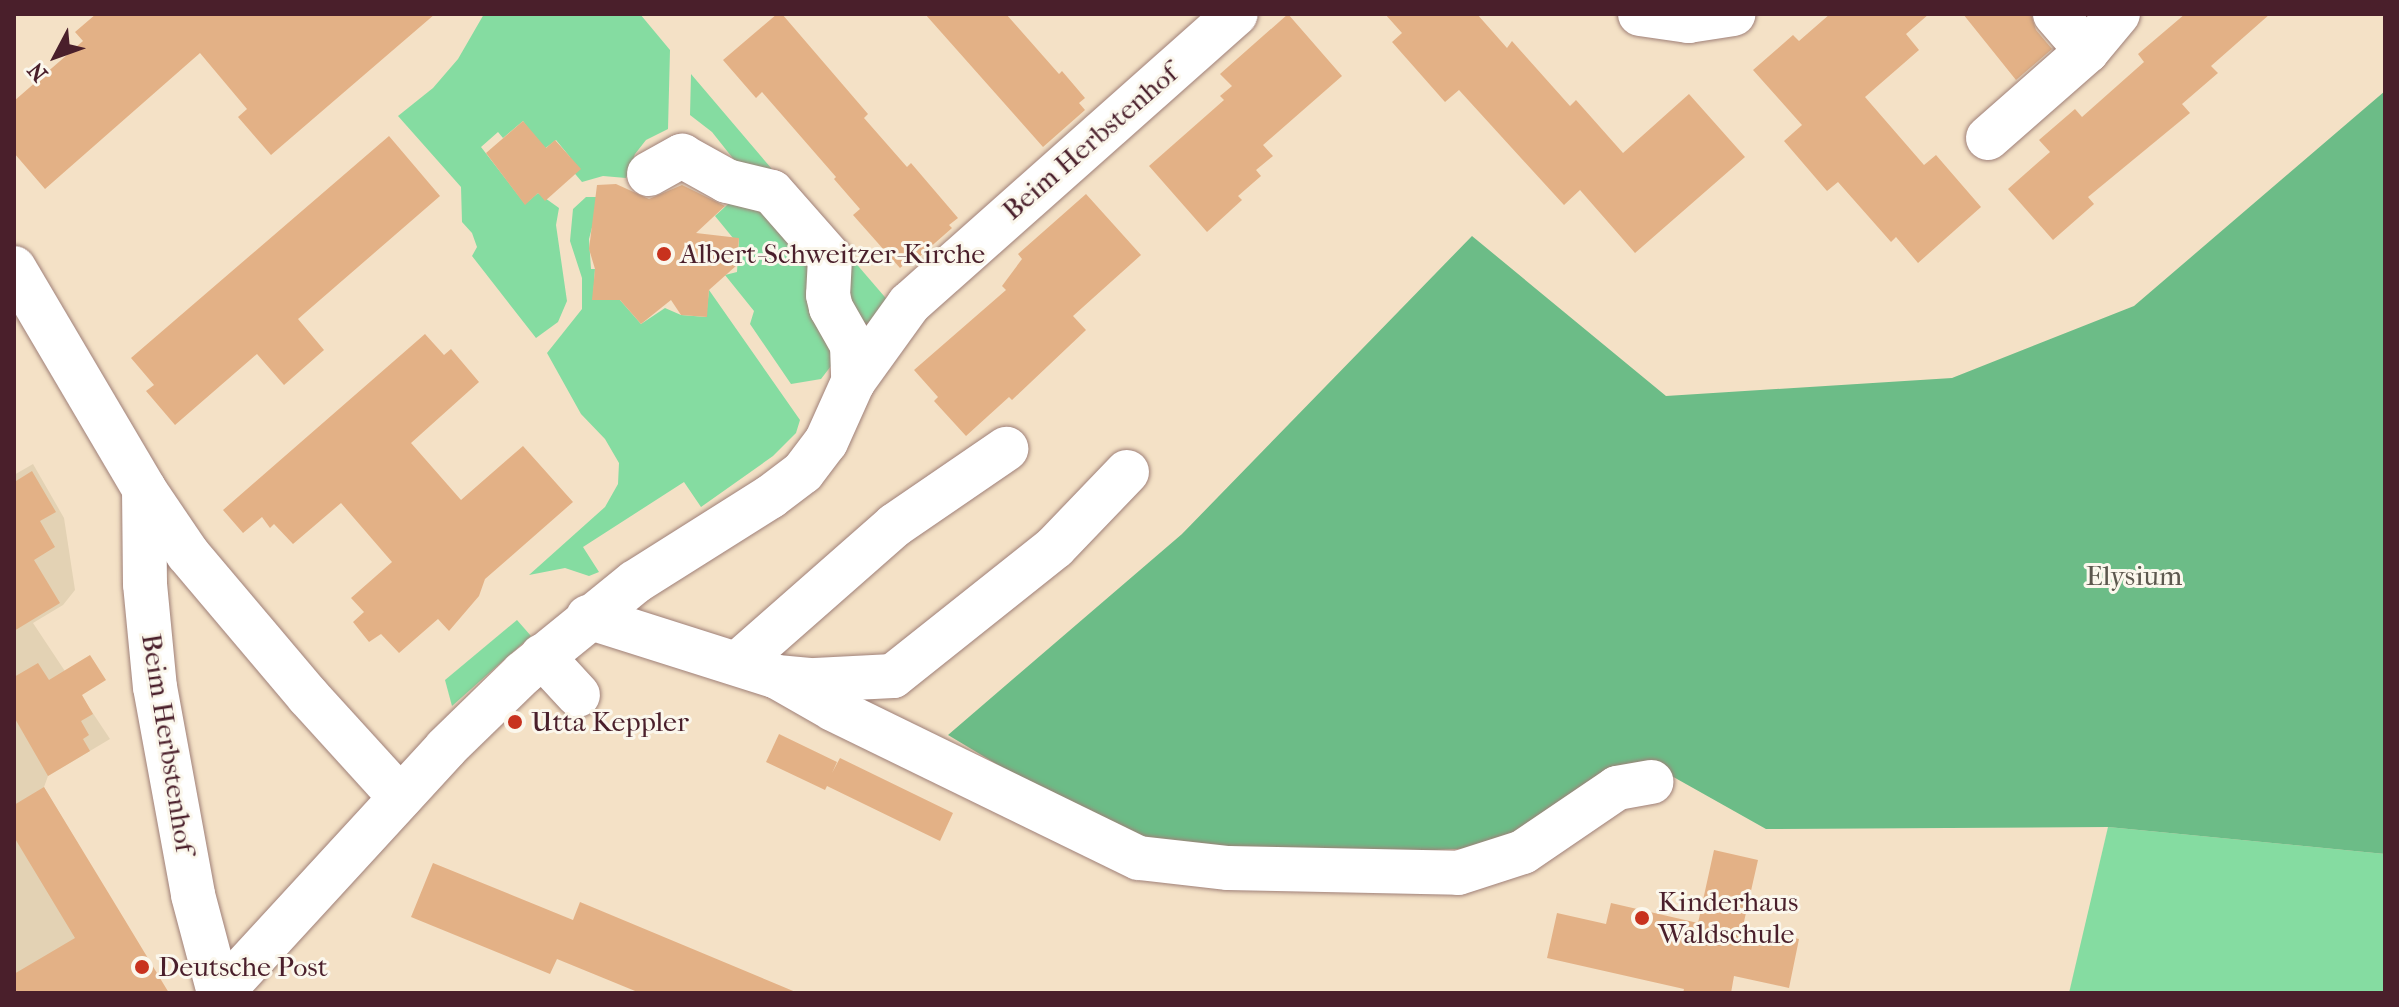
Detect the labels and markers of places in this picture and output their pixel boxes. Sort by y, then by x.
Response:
place label: Albert-Schweitzer-Kirche [680,237,985,271]
marker: Albert-Schweitzer-Kirche [655,245,673,263]
place label: Utta Keppler [531,705,689,739]
marker: Utta Keppler [506,713,524,731]
place label: Kinderhaus Waldschule [1658,885,1798,951]
marker: Kinderhaus Waldschule [1633,909,1651,927]
place label: Deutsche Post [158,950,328,984]
marker: Deutsche Post [133,958,151,976]

